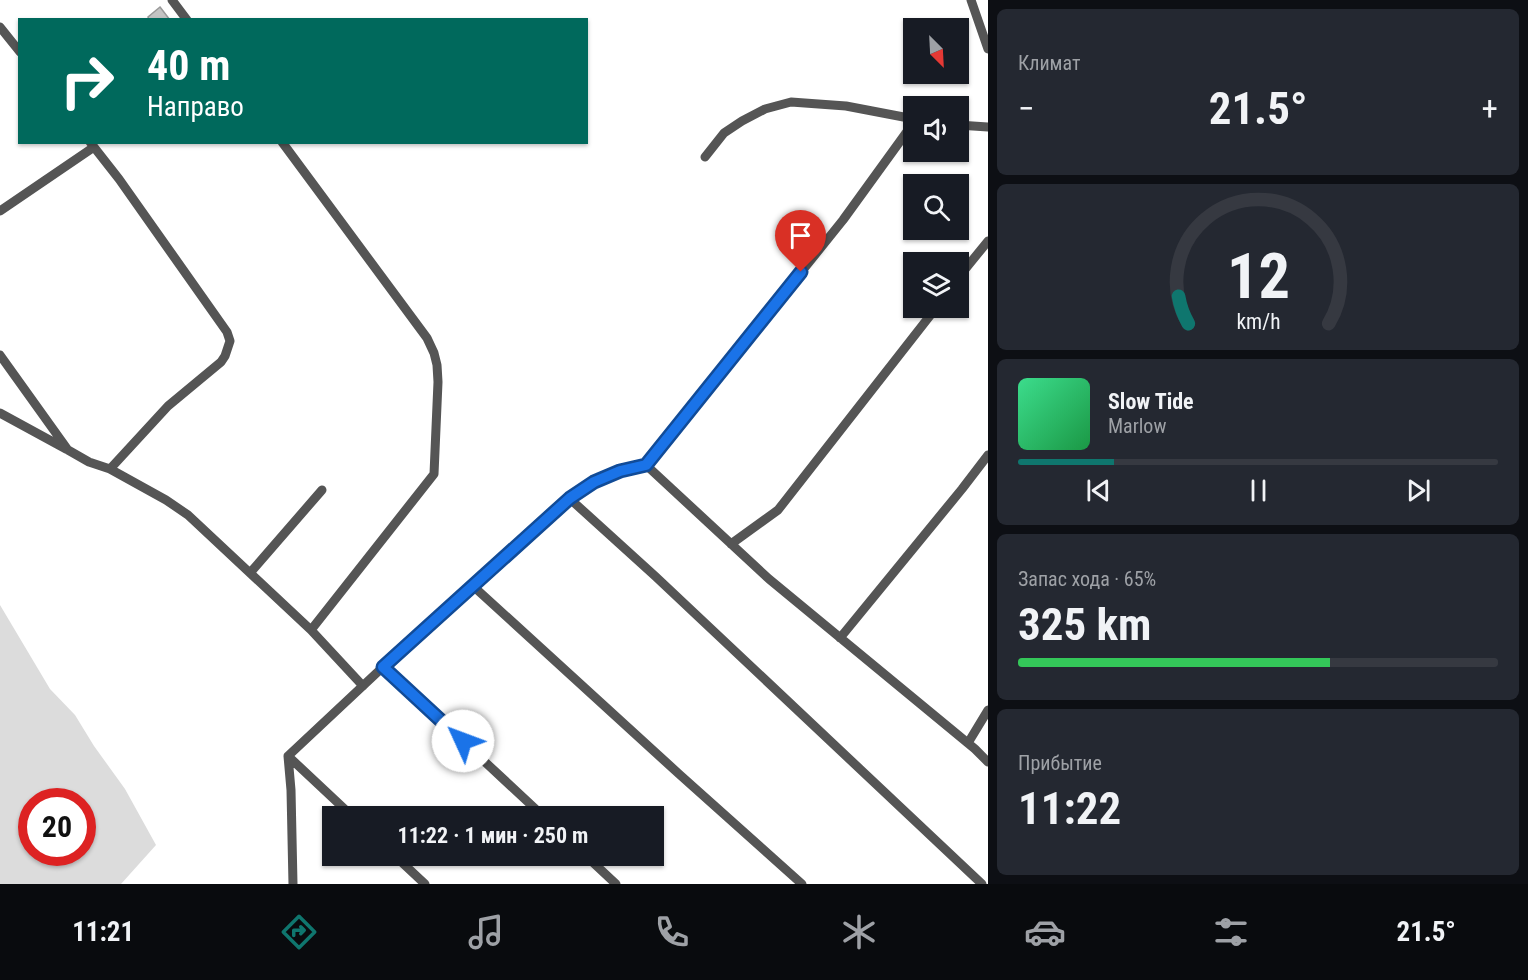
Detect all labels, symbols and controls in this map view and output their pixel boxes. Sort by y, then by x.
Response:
north arrow [903,18,969,84]
map controls [903,18,969,318]
text: 40 m [147,41,230,90]
icon: right [48,42,126,120]
text: Климат [1018,51,1080,75]
text: 21.5° [1209,82,1307,135]
text: − [1018,89,1035,128]
text: + [1482,89,1498,128]
text: Направо [147,91,244,123]
button: sound [903,96,969,162]
button: search [903,174,969,240]
pin [775,210,826,272]
icon: arrive [784,219,817,252]
text: 12 [1226,240,1290,313]
button: layers [903,252,969,318]
text: km/h [1236,309,1280,334]
text: Slow Tide [1108,389,1194,414]
text: Marlow [1108,414,1166,438]
icon: previous [1082,474,1115,507]
icon: pause [1242,474,1275,507]
icon: next [1402,474,1435,507]
text: Запас хода · 65% [1018,567,1156,591]
text: 325 km [1018,598,1151,651]
position arrow [431,709,495,773]
text: Прибытие [1018,751,1102,775]
text: 11:22 [1018,782,1121,835]
speed limit sign: 20 [18,788,96,866]
text: 11:22 · 1 мин · 250 m [398,823,588,848]
icon: directions [278,911,320,953]
icon: music [465,911,507,953]
icon: phone [651,911,693,953]
icon: climate [838,911,880,953]
icon: car [1024,911,1066,953]
icon: filters [1210,911,1252,953]
text: 11:21 [72,916,134,948]
text: 21.5° [1397,916,1456,948]

